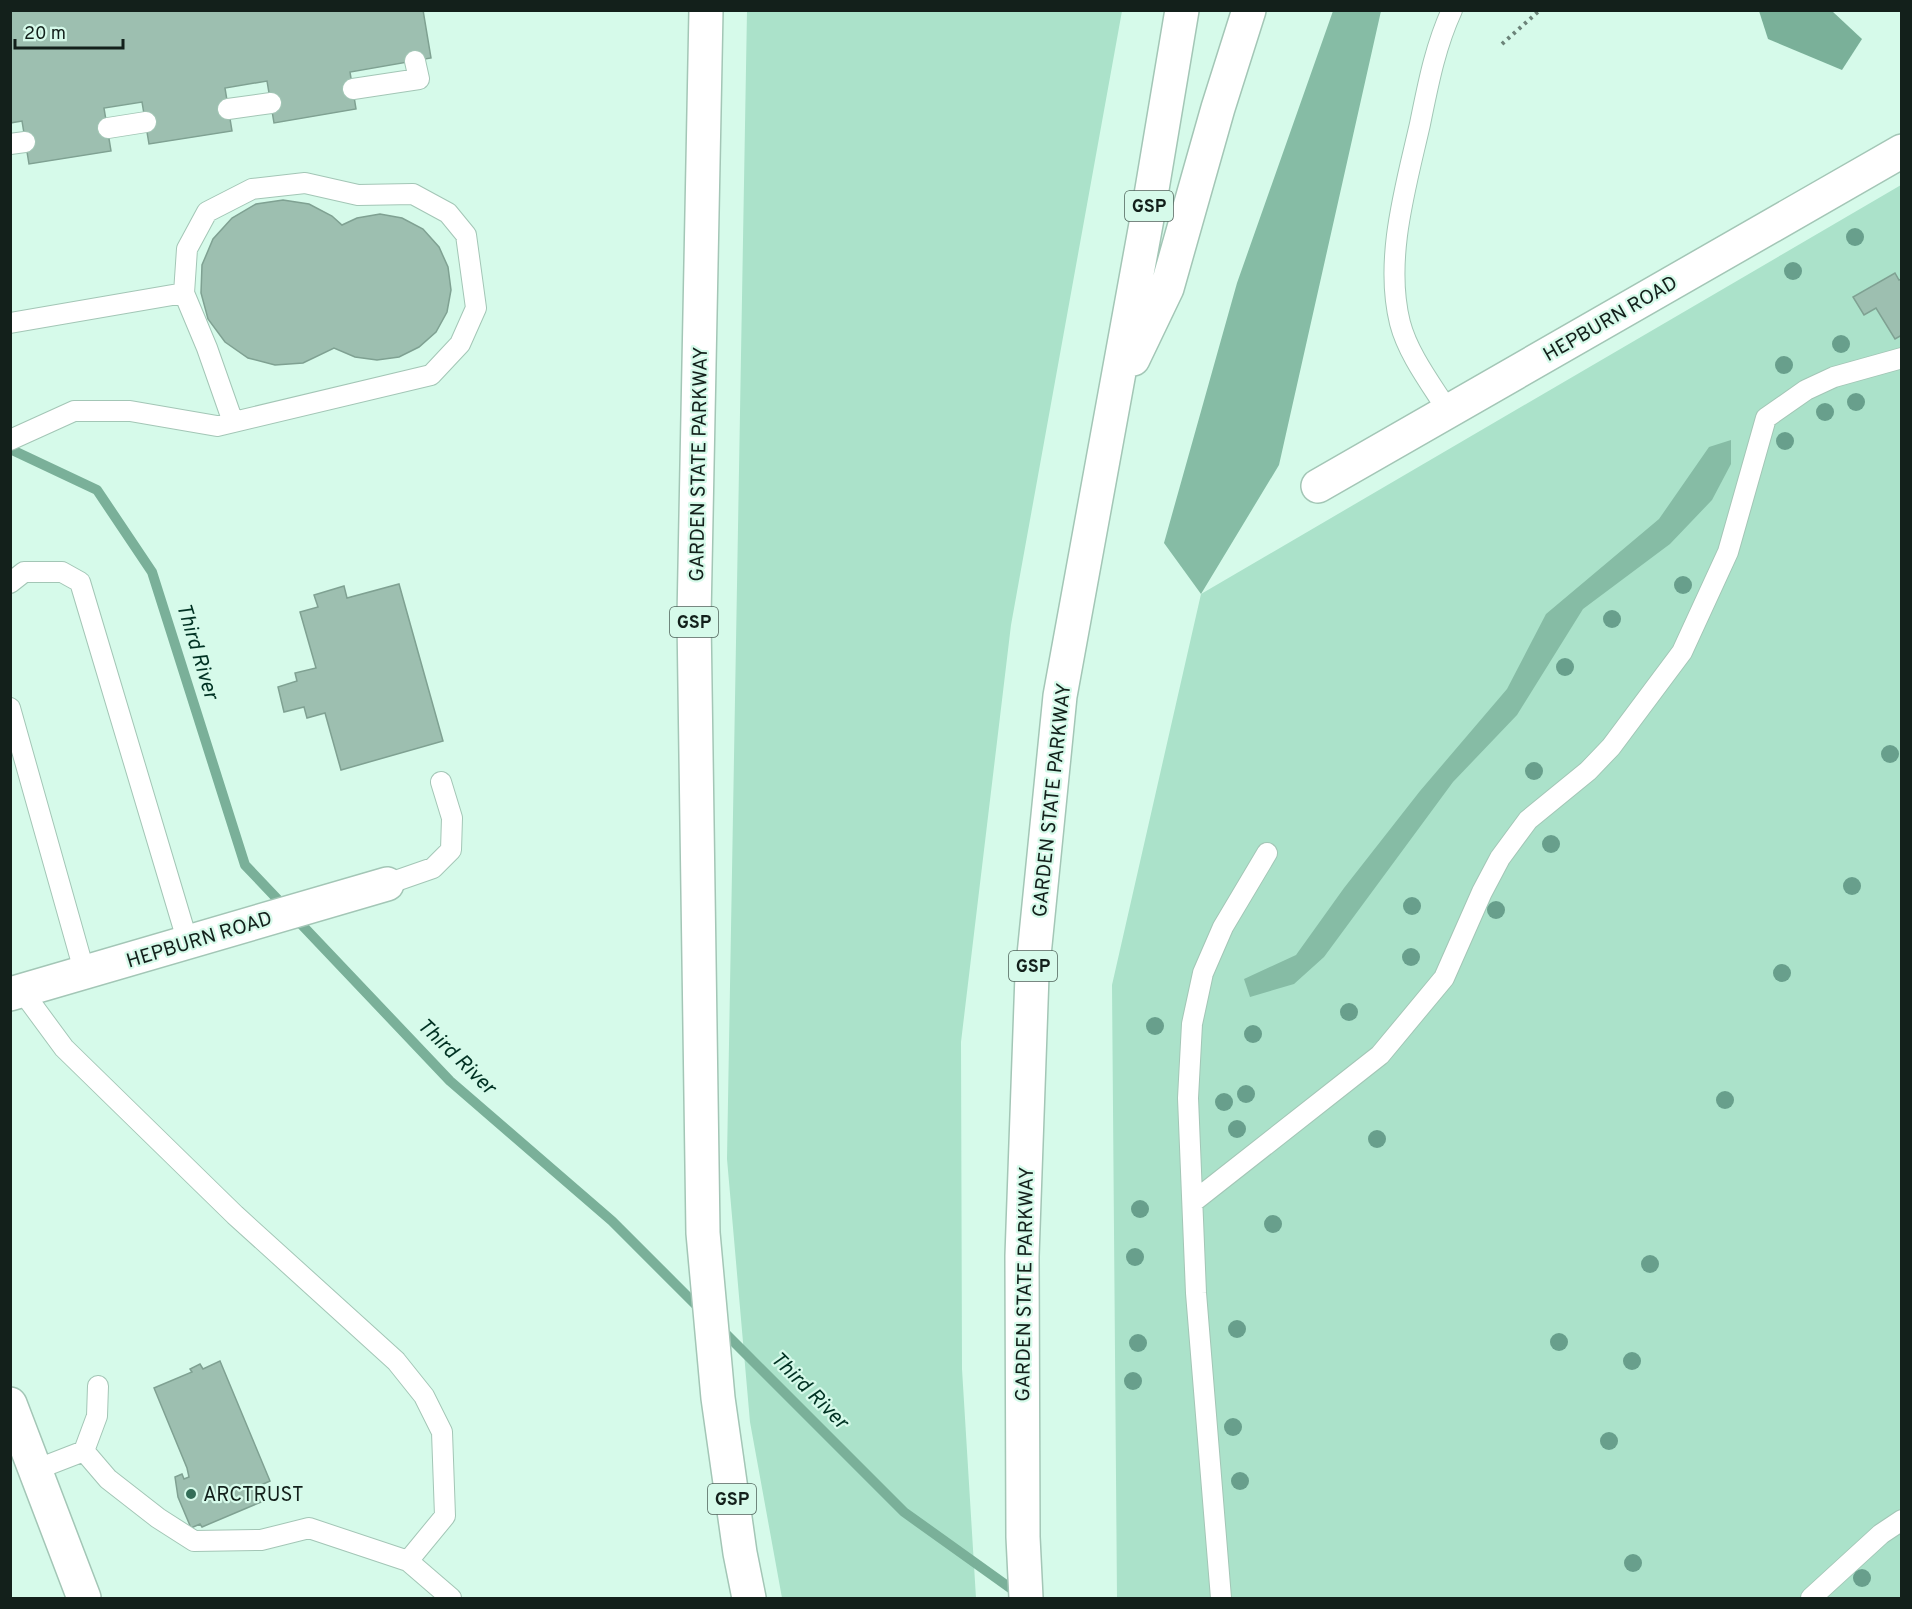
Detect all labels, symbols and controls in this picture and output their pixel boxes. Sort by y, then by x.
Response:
scale bar [15,12,123,50]
text: 20 m [24,23,66,46]
road number: GSP [1125,191,1173,221]
street label: HEPBURN ROAD [1539,271,1683,369]
street label: GARDEN STATE PARKWAY [685,346,715,582]
water label: Third River [169,600,225,705]
road number: GSP [670,607,718,637]
street label: GARDEN STATE PARKWAY [1028,682,1078,918]
street label: HEPBURN ROAD [124,906,276,975]
road number: GSP [1009,951,1057,981]
water label: Third River [411,1013,503,1103]
street label: GARDEN STATE PARKWAY [1011,1166,1041,1402]
water label: Third River [764,1346,855,1437]
place label: ARCTRUST [203,1483,304,1509]
road number: GSP [708,1484,756,1514]
marker: ARCTRUST [184,1487,198,1501]

